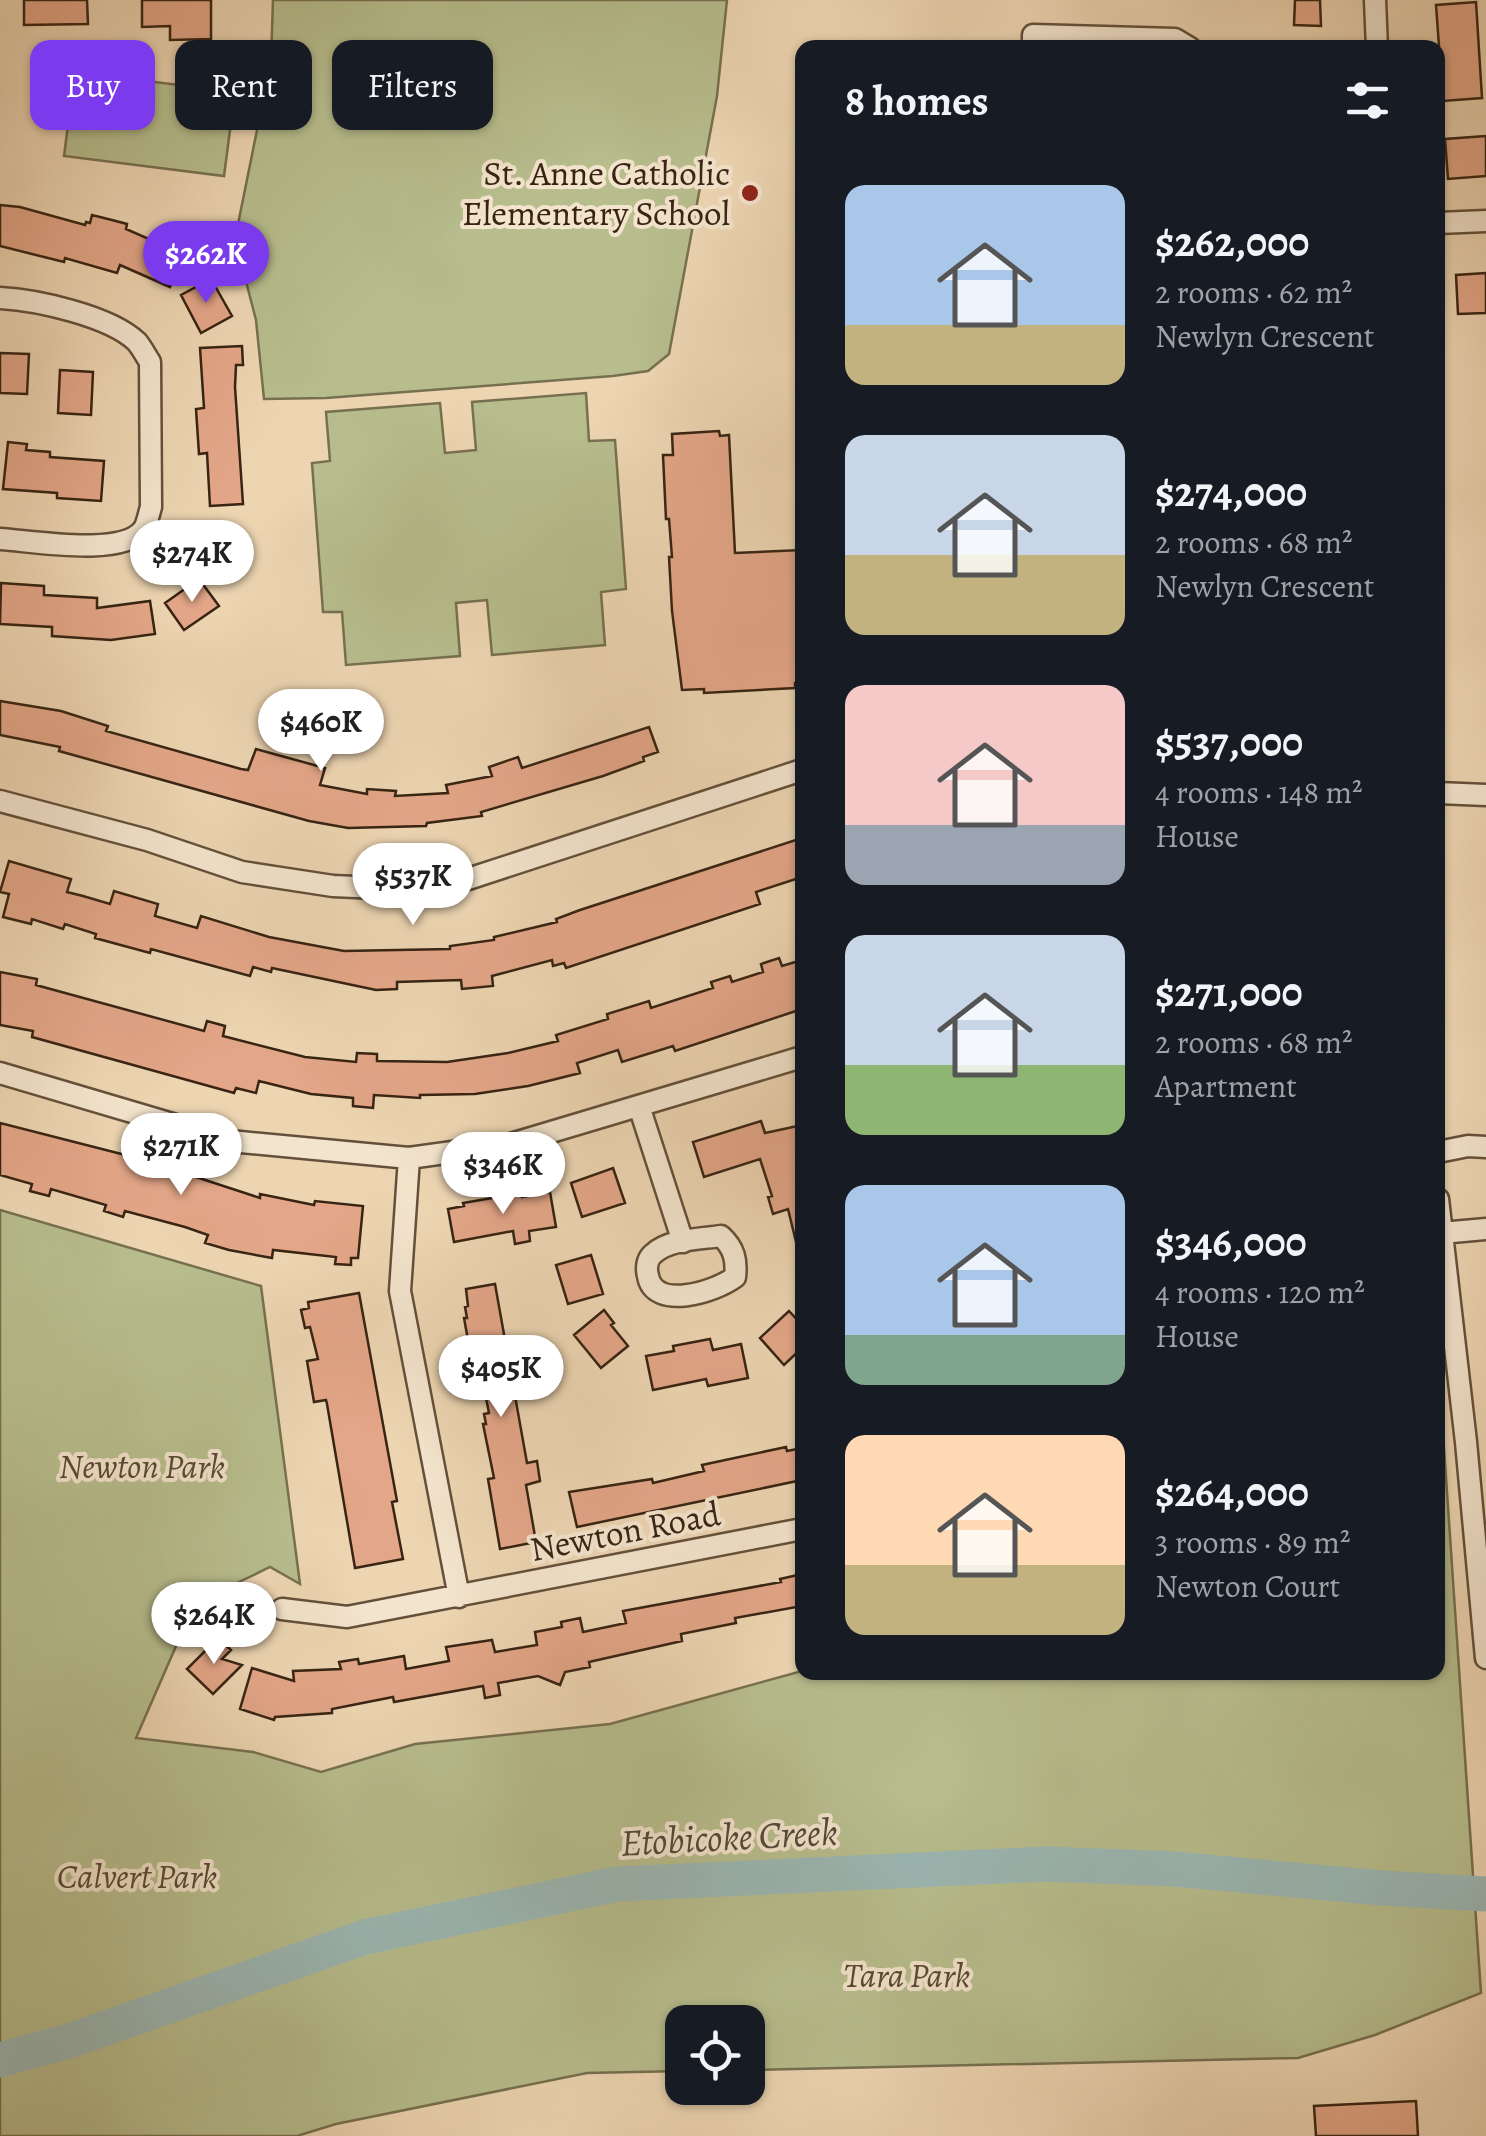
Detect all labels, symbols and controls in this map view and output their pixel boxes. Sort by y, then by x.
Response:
chip: Buy [30,40,155,130]
chip: Rent [175,40,312,130]
chip: Filters [332,40,493,130]
text: 8 homes [845,72,989,129]
icon: filters [1340,73,1395,128]
place label: St. Anne Catholic Elementary School [462,149,730,237]
marker: St. Anne Catholic Elementary School [739,182,761,204]
text: $262,000 [1155,213,1309,270]
pin: $262K [136,221,276,306]
icon: home [925,225,1045,345]
text: $262K [165,231,247,275]
text: 2 rooms · 62 m² [1155,270,1352,314]
text: Newlyn Crescent [1155,314,1374,358]
text: $274,000 [1155,463,1307,520]
icon: home [925,475,1045,595]
pin: $274K [122,520,262,605]
text: 2 rooms · 68 m² [1155,520,1353,564]
text: $274K [152,530,232,574]
text: Newlyn Crescent [1155,564,1374,608]
pin: $460K [251,689,391,774]
text: $460K [280,699,362,743]
text: $537,000 [1155,713,1303,770]
icon: home [925,725,1045,845]
text: 4 rooms · 148 m² [1155,770,1363,814]
text: House [1155,814,1239,858]
pin: $537K [343,843,483,928]
text: $537K [374,853,452,897]
text: $271,000 [1155,963,1303,1020]
icon: home [925,975,1045,1095]
text: 2 rooms · 68 m² [1155,1020,1353,1064]
text: Apartment [1155,1064,1297,1108]
pin: $271K [111,1113,251,1198]
text: $271K [143,1123,219,1167]
pin: $346K [433,1132,573,1217]
text: $346K [463,1142,543,1186]
text: $346,000 [1155,1213,1307,1270]
icon: home [925,1225,1045,1345]
text: 4 rooms · 120 m² [1155,1270,1365,1314]
text: House [1155,1314,1239,1358]
pin: $405K [431,1335,571,1420]
text: $405K [461,1345,541,1389]
park label: Newton Park [59,1442,225,1490]
text: $264,000 [1155,1463,1309,1520]
icon: home [925,1475,1045,1595]
street label: Newton Road [526,1489,724,1573]
text: 3 rooms · 89 m² [1155,1520,1351,1564]
text: Newton Court [1155,1564,1340,1608]
pin: $264K [144,1582,284,1667]
text: $264K [173,1592,255,1636]
water label: Etobicoke Creek [619,1805,839,1869]
park label: Calvert Park [57,1852,217,1900]
park label: Tara Park [844,1951,970,1999]
map controls [665,2005,765,2105]
button: locate [665,2005,765,2105]

